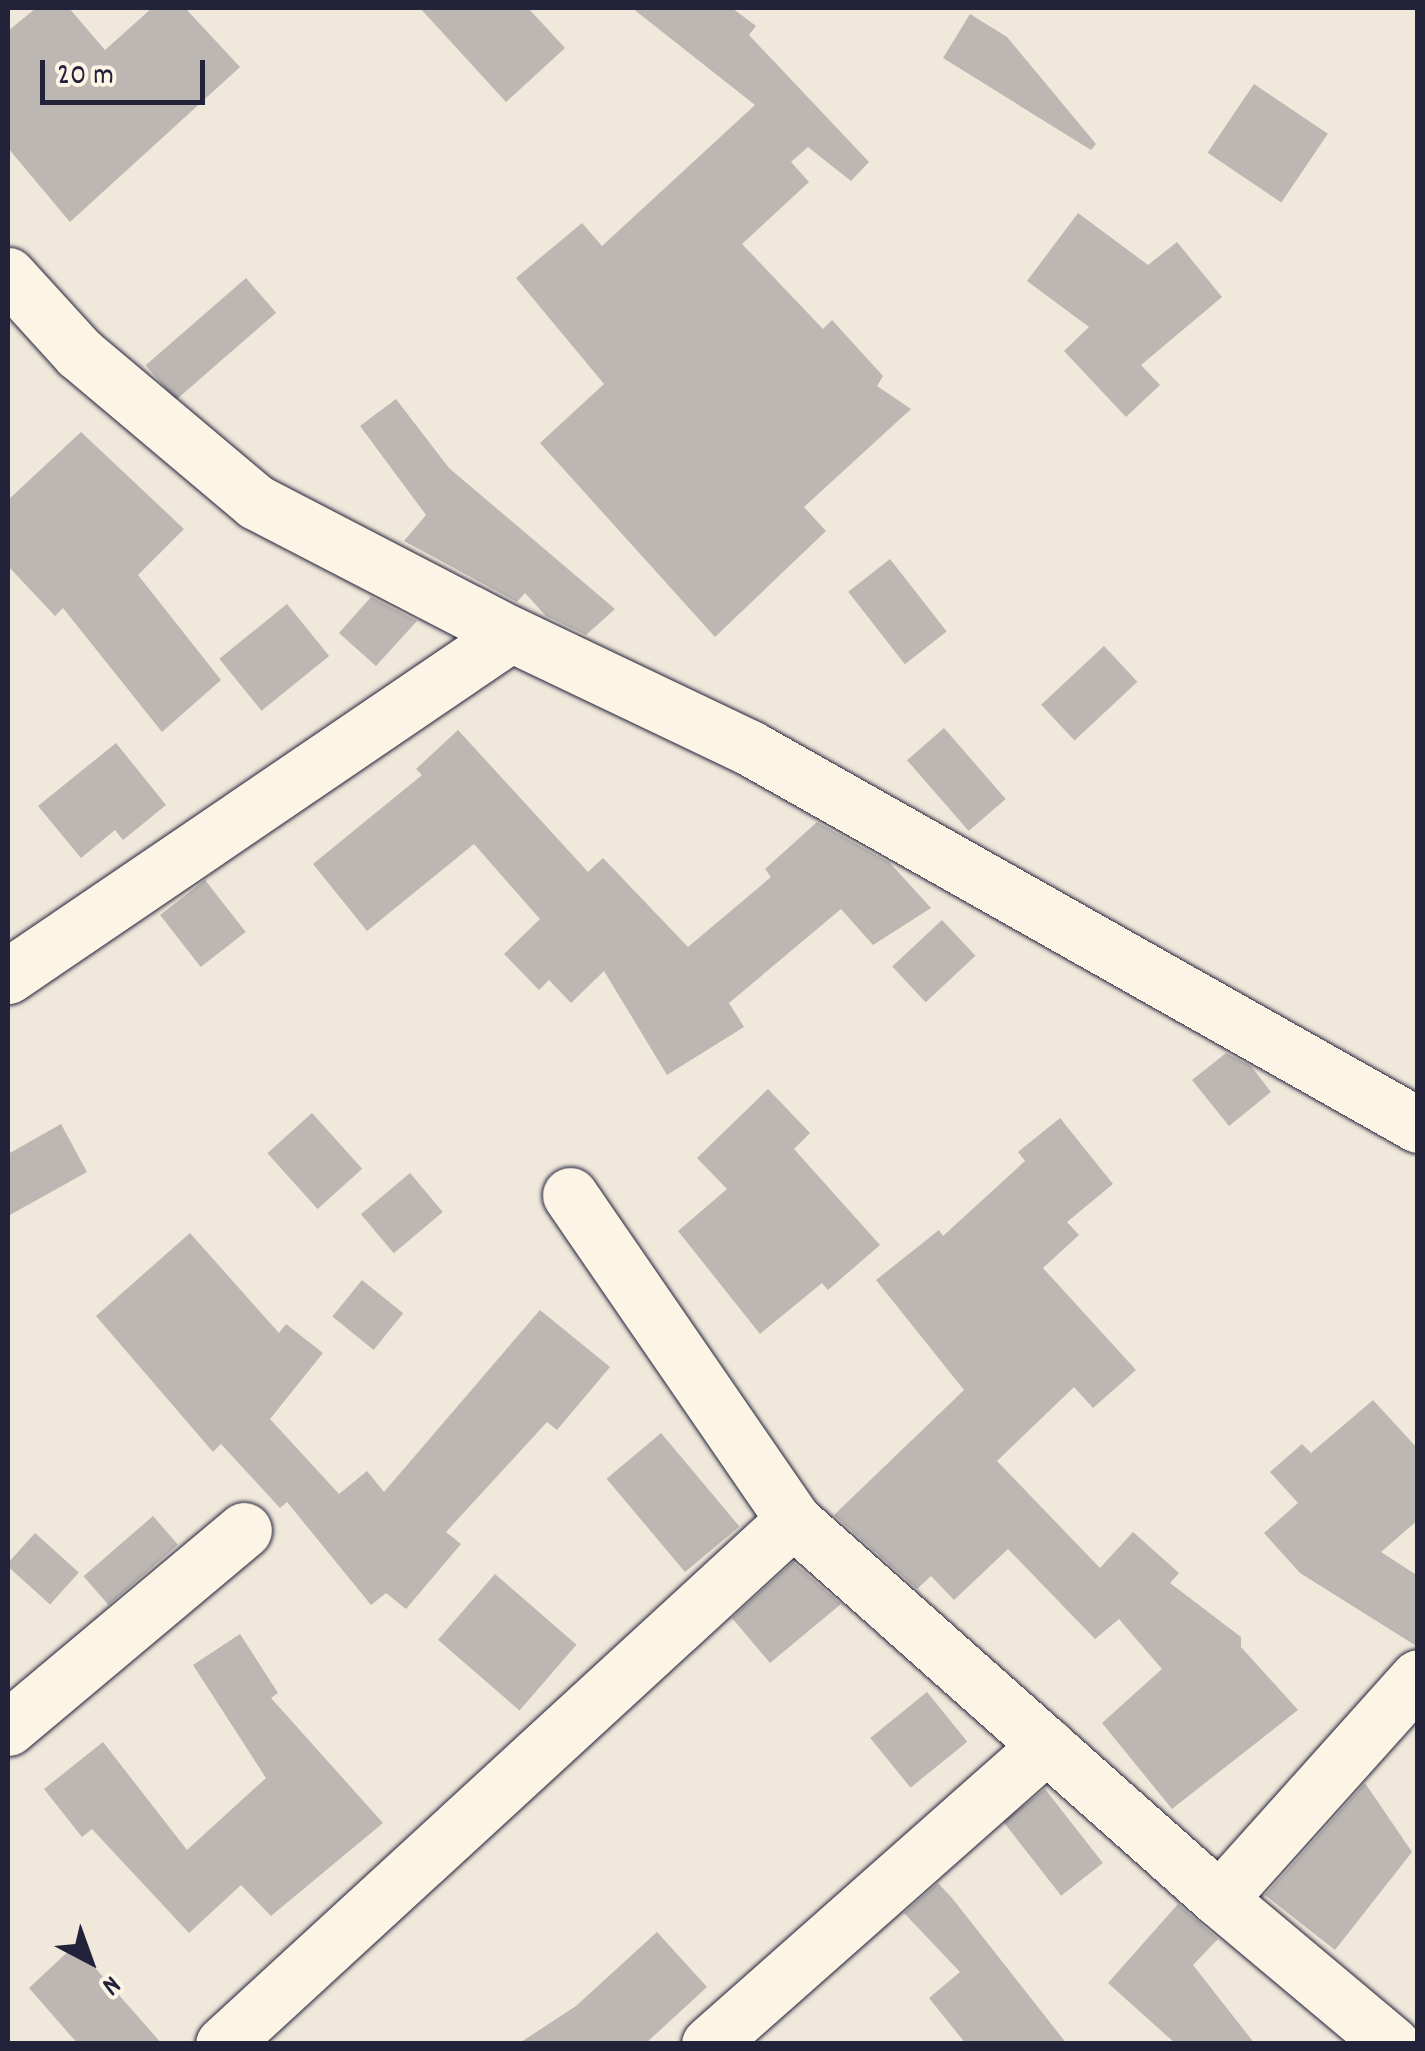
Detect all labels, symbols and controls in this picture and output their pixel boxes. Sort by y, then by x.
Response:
scale bar [45,40,210,102]
text: 20 m [57,56,114,99]
north arrow [40,1911,140,2011]
text: N [91,1964,128,2003]

